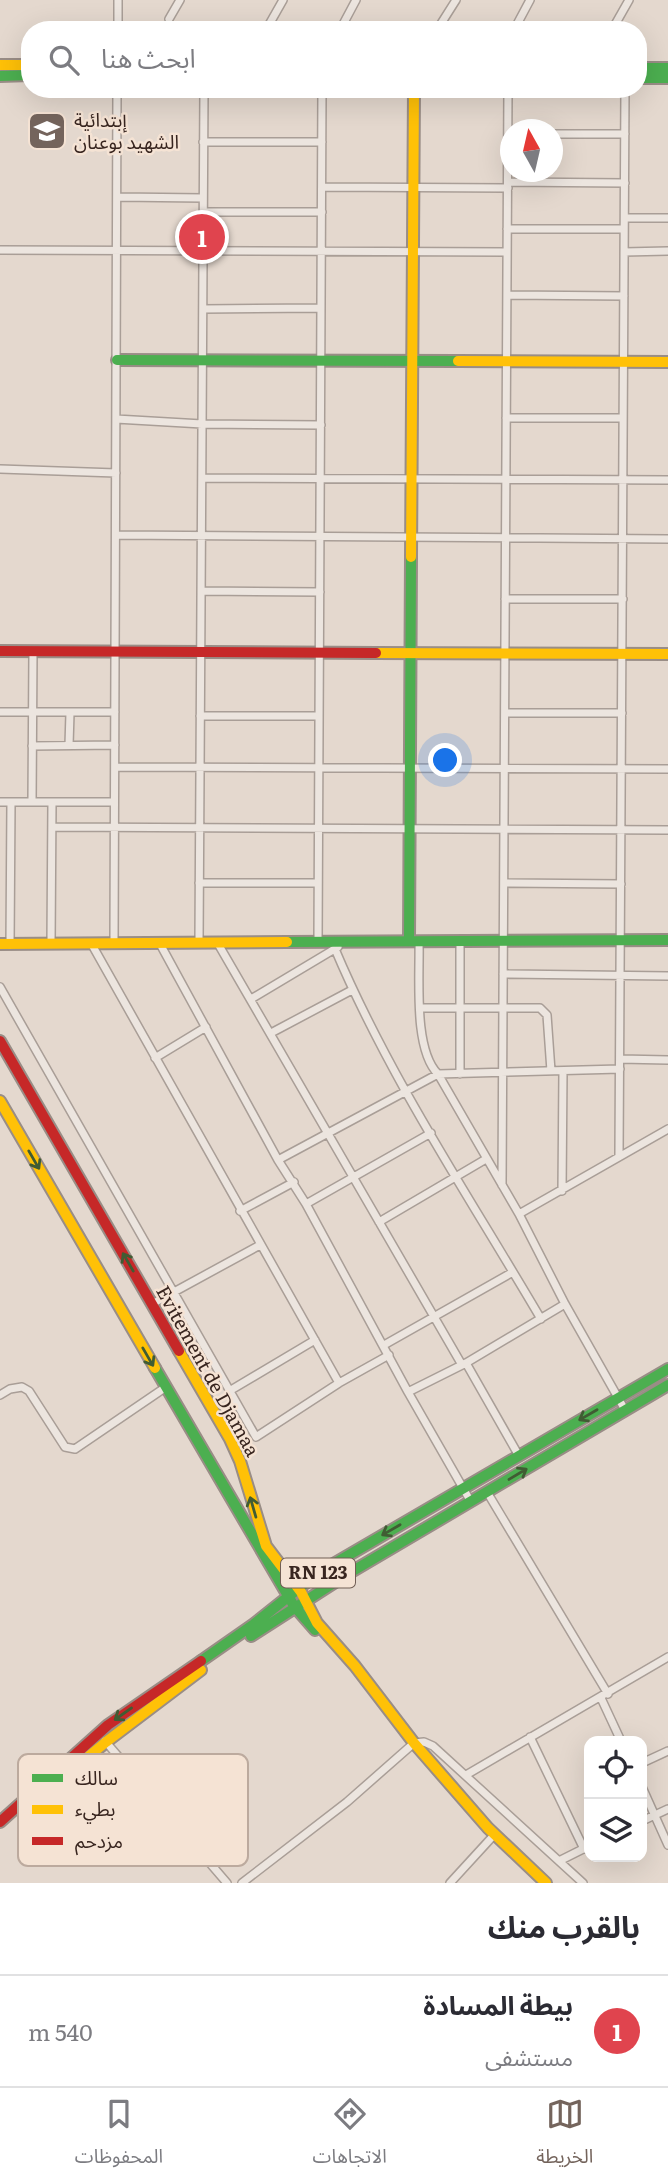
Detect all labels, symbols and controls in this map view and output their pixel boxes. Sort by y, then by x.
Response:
search box [21,21,647,98]
text: ابحث هنا [101,37,196,76]
icon: search [45,41,83,79]
place label: إبتدائية الشهيد بوعنان [74,105,179,155]
school or university icon: إبتدائية الشهيد بوعنان [26,110,68,152]
north arrow [500,119,563,182]
pin: 1 [179,211,225,263]
your location [428,743,462,777]
one-way arrow [27,1149,41,1169]
one-way arrow [120,1252,134,1272]
street label: Evitement de Djamaa [150,1280,268,1462]
one-way arrow [141,1346,155,1366]
one-way arrow [578,1409,598,1423]
one-way arrow [508,1466,528,1480]
one-way arrow [246,1496,259,1518]
one-way arrow [382,1523,402,1537]
road number: RN 123 [281,1558,355,1588]
one-way arrow [114,1707,133,1721]
map controls [584,1736,647,1862]
button: locate [584,1736,647,1799]
legend [18,1754,248,1866]
text: سالك [75,1763,118,1791]
text: بطيء [75,1794,115,1824]
button: layers [584,1799,647,1862]
text: مزدحم [75,1826,123,1856]
text: بالقرب منك [488,1903,640,1947]
text: بيطة المسادة [423,1984,573,2023]
text: 540 m [28,2014,93,2048]
text: 1 [612,2014,622,2048]
text: مستشفى [485,2039,573,2073]
tab: المحفوظات [75,2095,163,2177]
tab: الاتجاهات [313,2095,387,2177]
tab: الخريطة [536,2095,593,2177]

